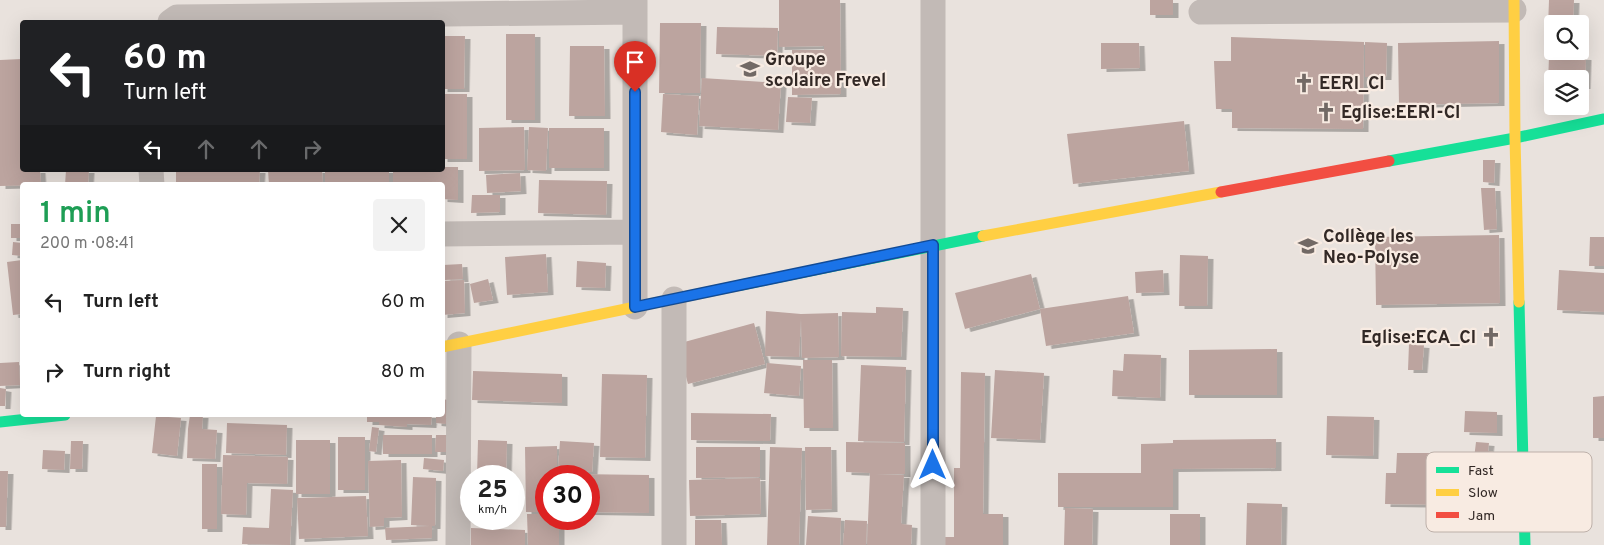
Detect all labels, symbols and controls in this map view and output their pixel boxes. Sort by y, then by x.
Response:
map controls [1544,15,1589,115]
button: search [1544,15,1589,60]
text: 60 m [123,37,207,81]
icon: left [40,40,105,105]
pin [614,41,656,92]
icon: arrive [621,48,649,76]
place label: Groupe scolaire Frevel [765,49,886,93]
school or university icon: Groupe scolaire Frevel [739,58,761,80]
button: layers [1544,70,1589,115]
church icon: EERI_CI [1293,72,1315,94]
place label: EERI_CI [1319,73,1385,96]
text: Turn left [123,80,206,107]
church icon: Eglise:EERI-CI [1315,101,1337,123]
place label: Eglise:EERI-CI [1341,102,1460,125]
icon: left [139,135,167,163]
icon: ahead [192,135,220,163]
icon: ahead [245,135,273,163]
icon: right [298,135,326,163]
text: 1 min [40,196,111,233]
button: close [373,199,425,251]
place label: Collège les Neo-Polyse [1323,226,1419,270]
text: 200 m · 08:41 [40,234,135,254]
school or university icon: Collège les Neo-Polyse [1297,235,1319,257]
icon: left [40,288,68,316]
text: Turn left [83,290,159,314]
text: 60 m [381,290,425,314]
church icon: Eglise:ECA_CI [1480,326,1502,348]
place label: Eglise:ECA_CI [1361,327,1476,350]
icon: right [40,358,68,386]
text: Turn right [83,360,171,384]
text: 80 m [381,360,425,384]
position arrow [906,438,958,490]
legend [1426,452,1592,532]
text: Fast [1468,463,1494,480]
speed limit sign: 30 [535,465,600,530]
text: 25 [477,475,508,507]
text: Slow [1468,485,1498,502]
text: km/h [478,502,507,518]
text: Jam [1468,508,1495,525]

